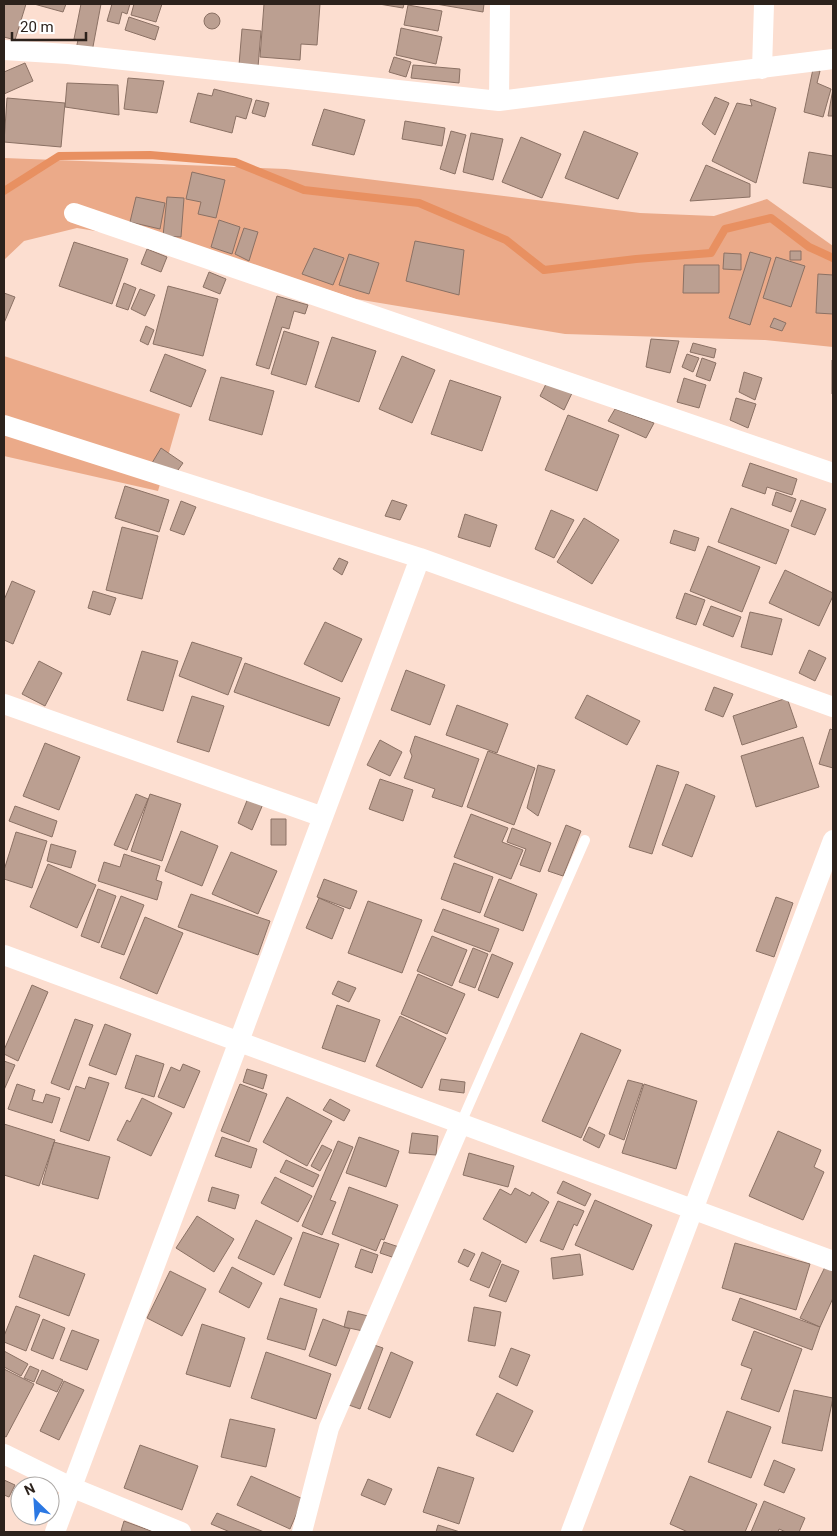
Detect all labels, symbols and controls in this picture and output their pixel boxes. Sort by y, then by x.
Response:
scale bar [12,10,86,42]
text: 20 m [20,18,54,36]
north arrow [10,1476,60,1526]
text: N [22,1480,37,1499]

